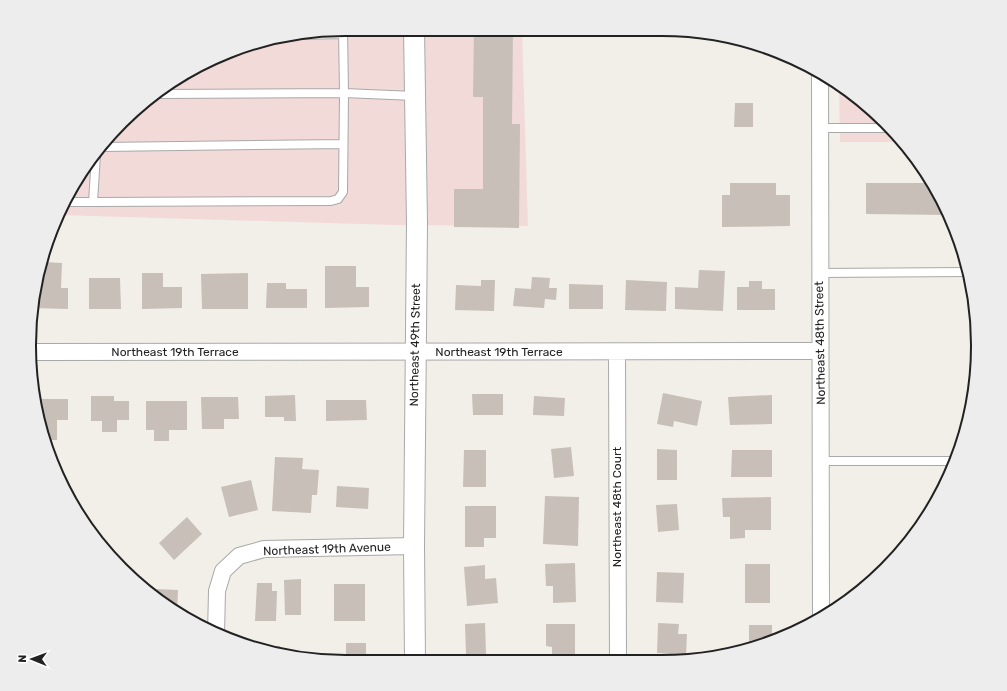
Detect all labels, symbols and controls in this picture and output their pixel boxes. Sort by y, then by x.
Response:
street label: Northeast 48th Street [812,281,828,405]
street label: Northeast 49th Street [407,283,423,407]
street label: Northeast 19th Terrace [111,345,239,359]
street label: Northeast 19th Terrace [435,345,563,359]
street label: Northeast 48th Court [610,447,624,567]
street label: Northeast 19th Avenue [263,540,391,558]
north arrow [12,639,52,679]
text: N [16,655,29,663]

